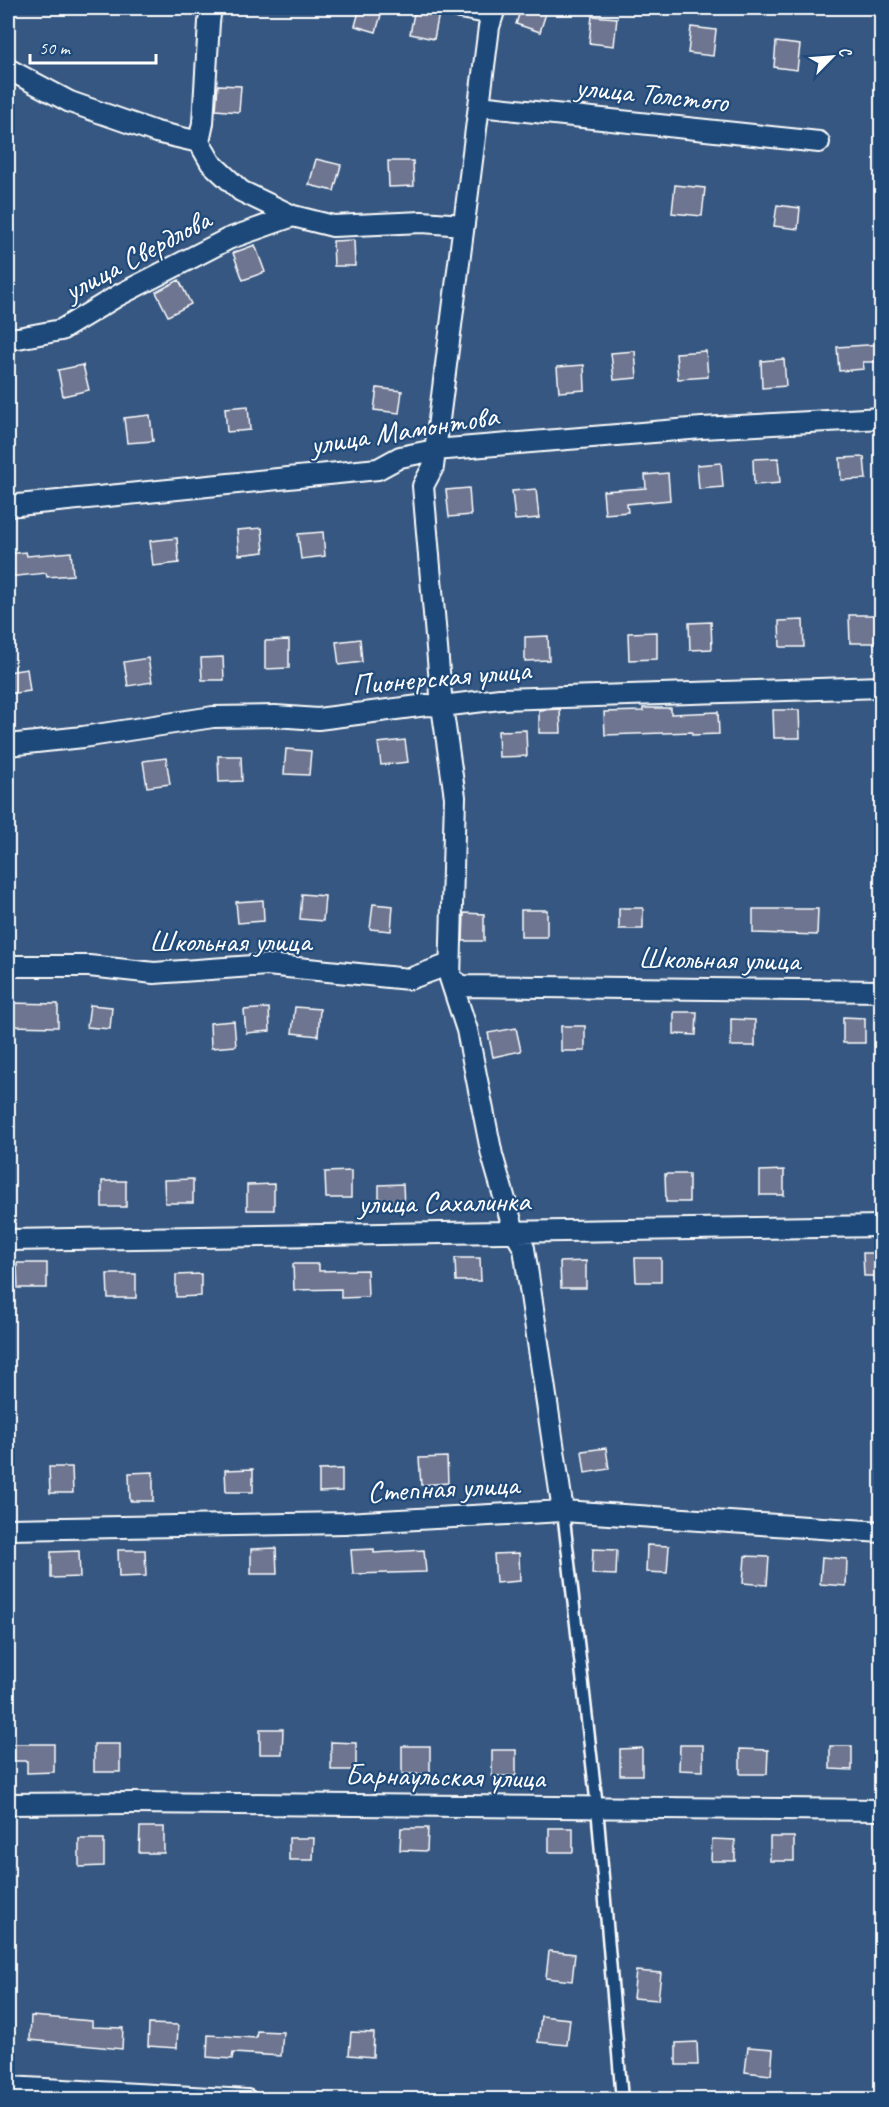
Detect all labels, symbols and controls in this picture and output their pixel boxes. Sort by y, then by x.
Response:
scale bar [30,27,156,65]
north arrow [802,27,862,87]
text: 50 m [39,37,72,59]
text: С [834,43,856,61]
street label: улица Толстого [572,67,731,121]
street label: улица Свердлова [55,199,219,310]
street label: улица Мамонтова [306,396,502,464]
street label: Пионерская улица [350,650,534,704]
street label: Школьная улица [149,922,314,960]
street label: Школьная улица [638,939,803,979]
street label: улица Сахалинка [356,1181,532,1223]
street label: Степная улица [366,1465,522,1511]
street label: Барнаульская улица [345,1755,547,1797]

